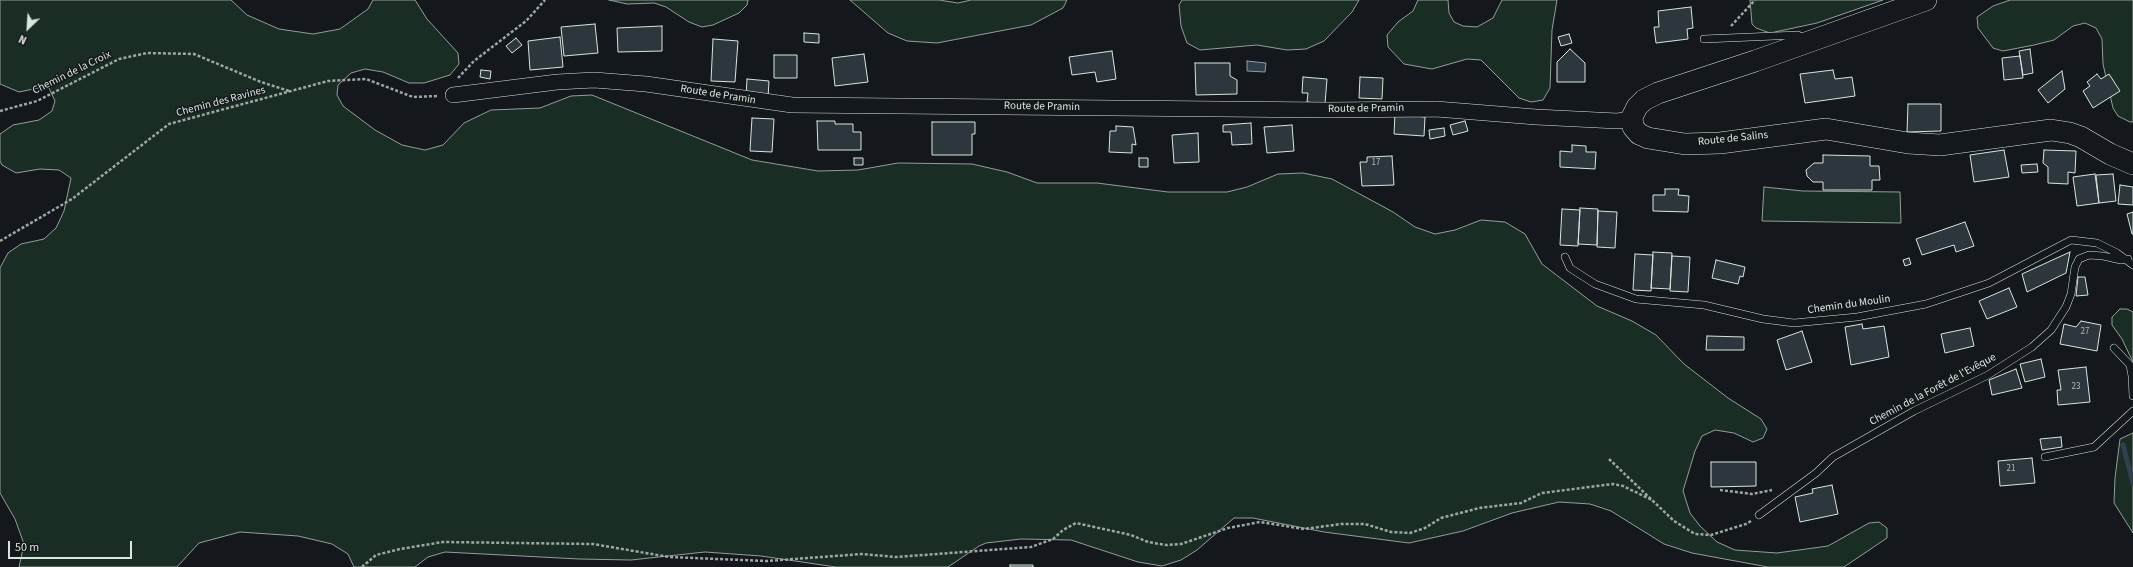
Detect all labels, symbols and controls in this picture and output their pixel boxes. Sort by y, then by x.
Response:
north arrow [8,8,48,48]
text: N [16,31,29,48]
street label: Chemin de la Croix [31,48,113,98]
street label: Route de Pramin [679,83,757,107]
street label: Chemin des Ravines [175,84,267,120]
street label: Route de Pramin [1004,100,1080,114]
street label: Route de Pramin [1328,102,1404,116]
street label: Route de Salins [1697,129,1769,149]
house number: 17 [1372,158,1380,168]
street label: Chemin du Moulin [1807,293,1891,317]
house number: 27 [2081,327,2089,337]
street label: Chemin de la Forêt de l'Evêque [1867,351,1999,429]
house number: 23 [2072,382,2080,392]
house number: 21 [2007,464,2015,474]
scale bar [10,533,134,559]
text: 50 m [15,539,39,556]

